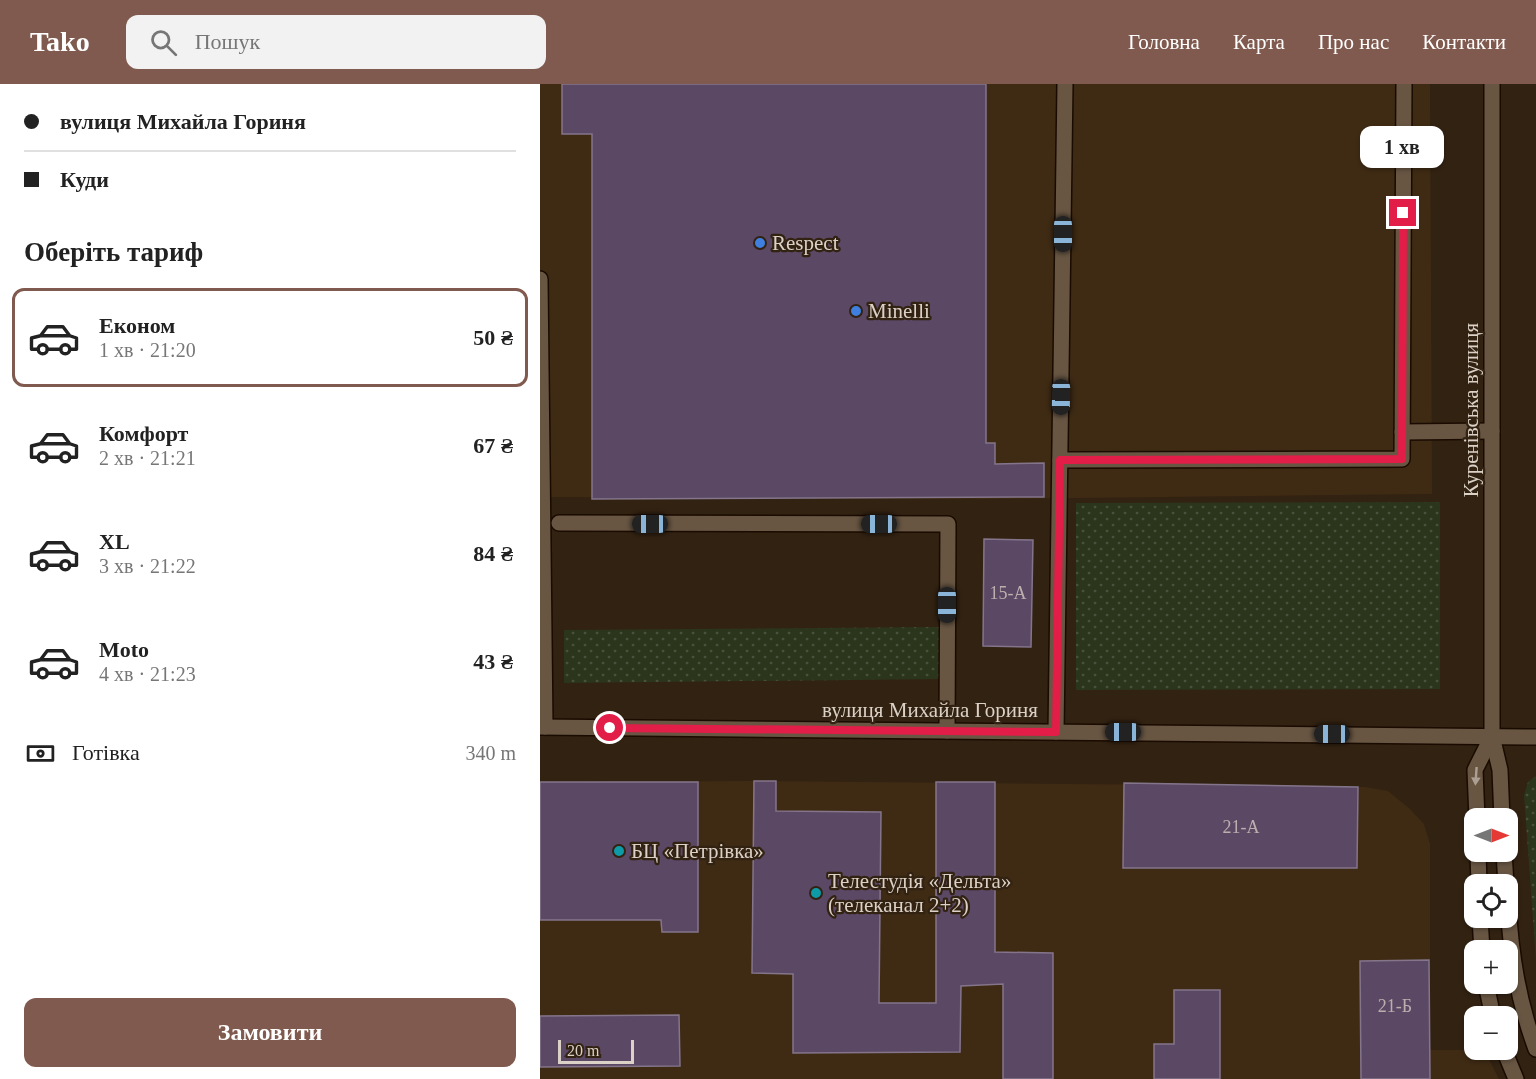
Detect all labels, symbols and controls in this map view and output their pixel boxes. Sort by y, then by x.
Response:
search box [126,15,546,69]
text: Tako [30,26,90,57]
icon: search [147,26,180,59]
text: Пошук [195,29,260,54]
text: Головна [1128,30,1200,54]
text: Карта [1233,30,1285,54]
text: Про нас [1318,30,1389,54]
text: Контакти [1422,30,1506,54]
text: вулиця Михайла Гориня [60,109,306,134]
callout: 1 хв [1361,126,1445,168]
text: 1 хв [1384,136,1420,158]
text: Куди [60,167,109,192]
route end [1389,199,1416,226]
car [1054,216,1072,252]
place label: Respect [772,231,839,255]
marker: Respect [753,236,767,250]
text: Оберіть тариф [24,237,203,267]
place label: Minelli [868,299,930,323]
marker: Minelli [849,304,863,318]
icon: car [27,311,81,365]
text: Економ [99,313,175,338]
street label: Куренівська вулиця [1459,322,1483,497]
text: 50 ₴ [473,325,513,350]
text: 1 хв · 21:20 [99,339,196,361]
car [1052,379,1070,415]
icon: car [27,419,81,473]
text: Комфорт [99,421,188,446]
text: 67 ₴ [473,433,513,458]
text: 2 хв · 21:21 [99,447,196,469]
car [632,515,668,533]
car [861,515,897,533]
icon: car [27,527,81,581]
text: XL [99,529,130,554]
text: 84 ₴ [473,541,513,566]
text: 3 хв · 21:22 [99,555,196,577]
house number: 15-А [990,583,1027,603]
car [938,587,956,623]
icon: car [27,635,81,689]
text: Moto [99,637,149,662]
text: 43 ₴ [473,649,513,674]
text: 4 хв · 21:23 [99,663,196,685]
street label: вулиця Михайла Гориня [822,698,1038,722]
route start [596,714,623,741]
car [1105,723,1141,741]
car [1314,725,1350,743]
icon: cash [24,737,57,770]
text: Готівка [72,740,140,765]
text: 340 m [465,742,516,764]
one-way arrow [1472,767,1481,786]
north arrow [1464,808,1518,862]
map controls [1464,808,1518,1060]
house number: 21-А [1223,817,1260,837]
place label: БЦ «Петрівка» [631,839,764,863]
marker: БЦ «Петрівка» [612,844,626,858]
place label: Телестудія «Дельта» (телеканал 2+2) [828,869,1011,917]
button: locate [1464,874,1518,928]
marker: Телестудія «Дельта» (телеканал 2+2) [809,886,823,900]
button: + [1464,940,1518,994]
house number: 21-Б [1378,996,1412,1016]
button: Замовити [24,998,516,1067]
button: − [1464,1006,1518,1060]
scale bar [558,1037,634,1064]
text: 20 m [567,1042,599,1059]

